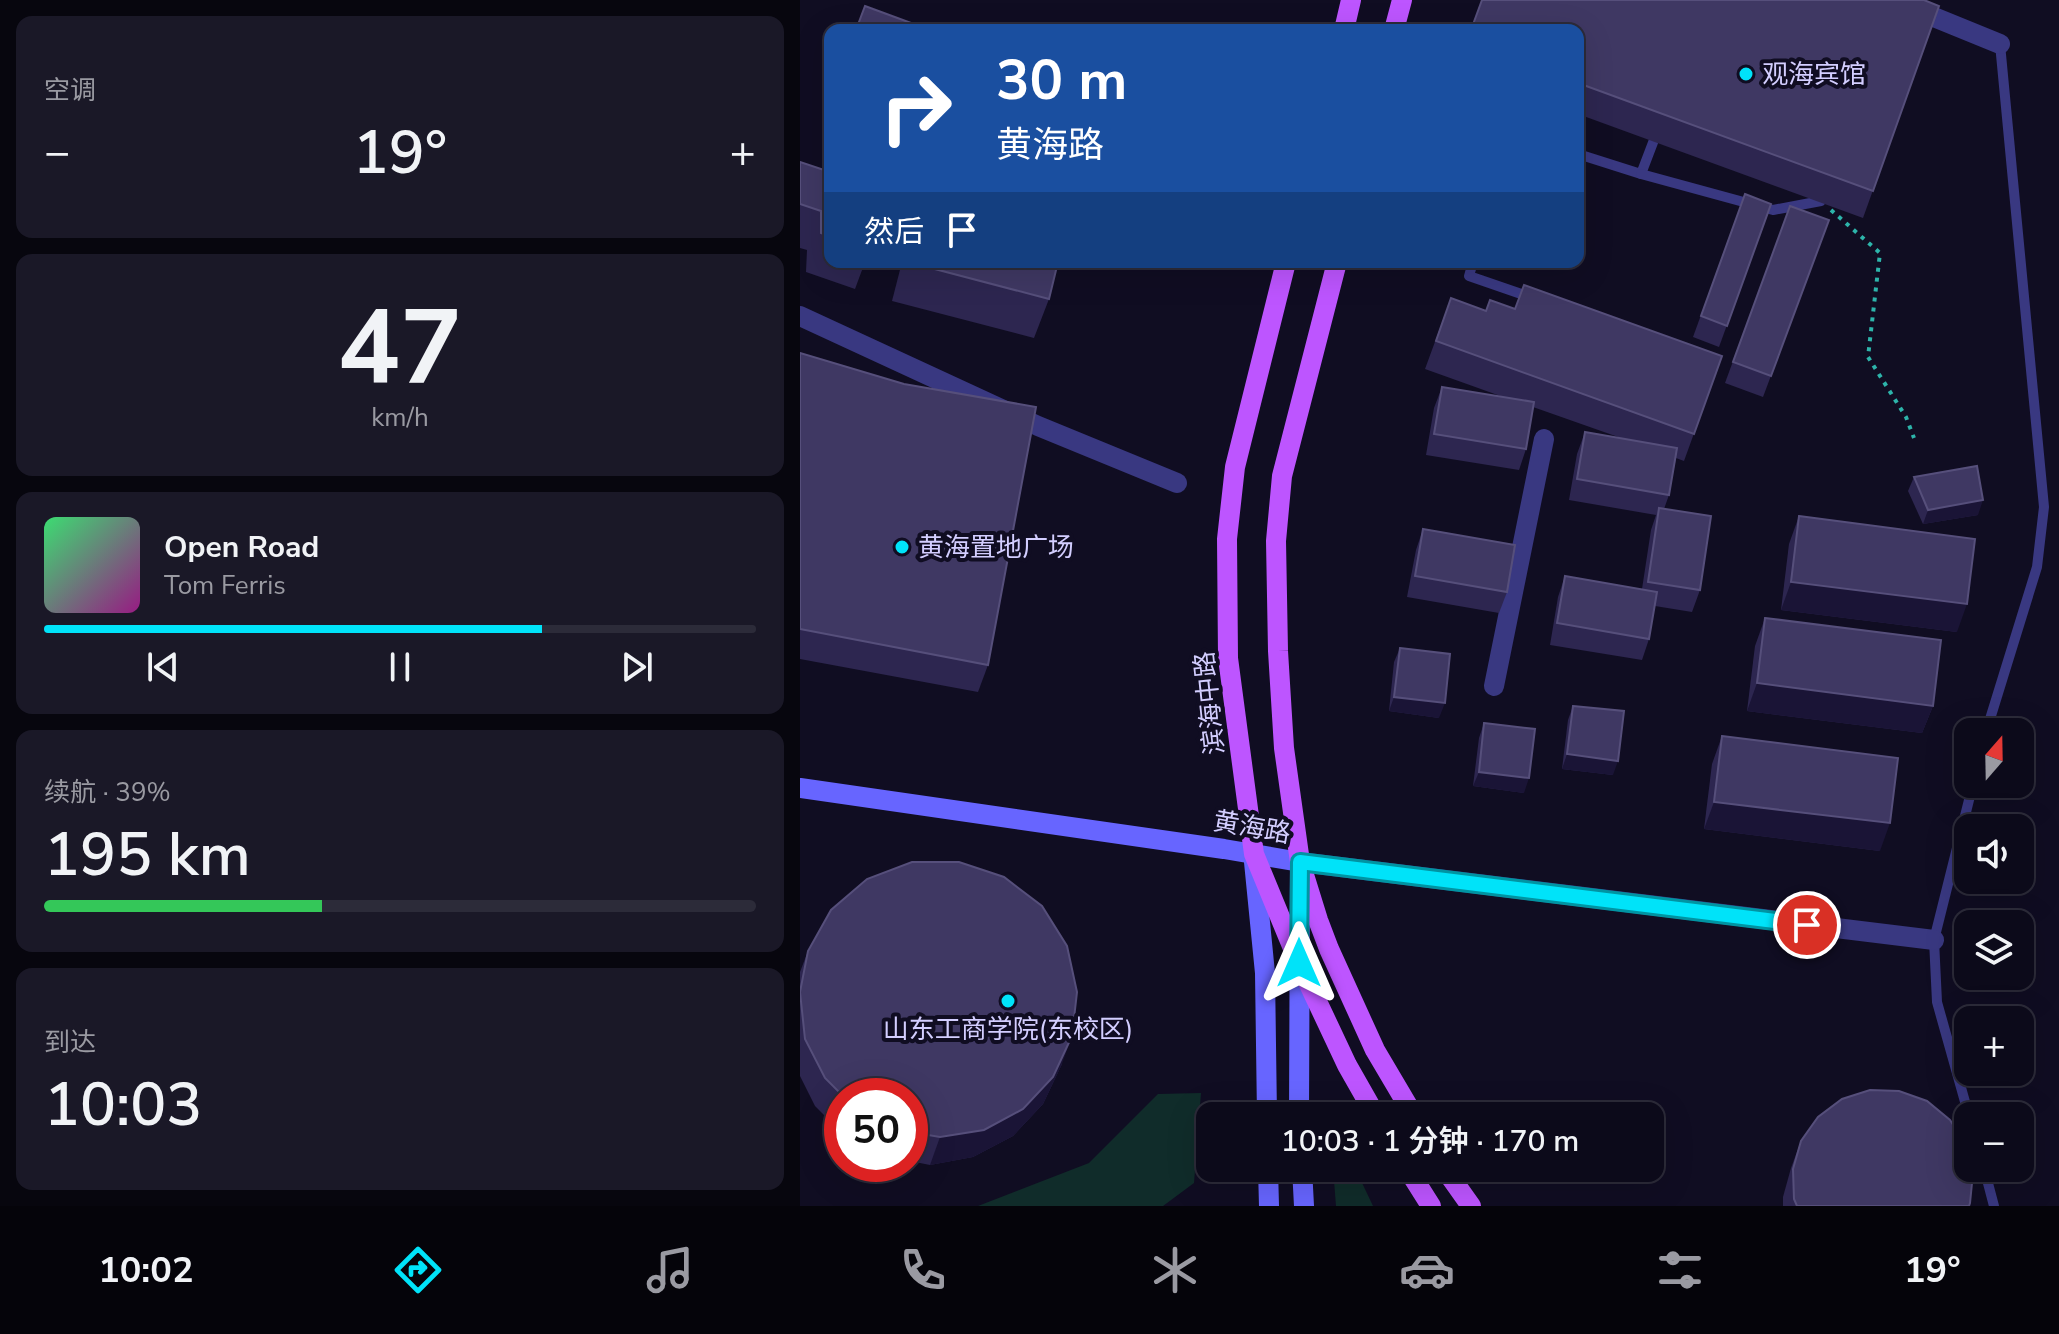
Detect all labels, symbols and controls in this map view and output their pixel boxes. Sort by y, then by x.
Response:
text: 30 m [996,42,1127,119]
icon: right [864,56,968,160]
place label: 观海宾馆 [1762,57,1866,92]
marker: 观海宾馆 [1737,65,1755,83]
text: 空调 [44,73,96,108]
text: 19° [353,112,447,194]
text: 黄海路 [996,121,1104,170]
text: − [44,123,70,183]
text: + [730,123,756,183]
icon: arrive [940,208,984,252]
text: 然后 [864,212,924,253]
text: 47 [338,277,462,419]
text: km/h [371,400,429,435]
text: Open Road [164,527,319,568]
place label: 黄海置地广场 [918,530,1074,565]
marker: 黄海置地广场 [893,538,911,556]
text: Tom Ferris [164,568,286,603]
icon: previous [141,645,185,689]
icon: pause [378,645,422,689]
icon: next [615,645,659,689]
street label: 滨海中路 [1187,649,1232,756]
north arrow [1954,718,2034,798]
map controls [1954,718,2034,1182]
text: 续航 · 39% [44,775,171,810]
street label: 黄海路 [1210,803,1293,852]
text: 195 km [44,814,251,896]
button: sound [1954,814,2034,894]
pin [1773,891,1841,959]
icon: arrive [1785,903,1829,947]
button: layers [1954,910,2034,990]
position arrow [1257,921,1341,1005]
marker: 山东工商学院(东校区) [999,992,1017,1010]
button: + [1954,1006,2034,1086]
place label: 山东工商学院(东校区) [883,1012,1133,1047]
text: 到达 [44,1025,96,1060]
text: 10:03 [44,1064,202,1146]
speed limit sign: 50 [824,1078,928,1182]
button: − [1954,1102,2034,1182]
text: 10:03 · 1 分钟 · 170 m [1281,1121,1579,1162]
icon: directions [390,1242,446,1298]
icon: music [642,1242,698,1298]
icon: phone [895,1242,951,1298]
icon: climate [1147,1242,1203,1298]
icon: car [1399,1242,1455,1298]
icon: filters [1652,1242,1708,1298]
text: 10:02 [98,1246,194,1295]
text: 19° [1904,1246,1961,1295]

